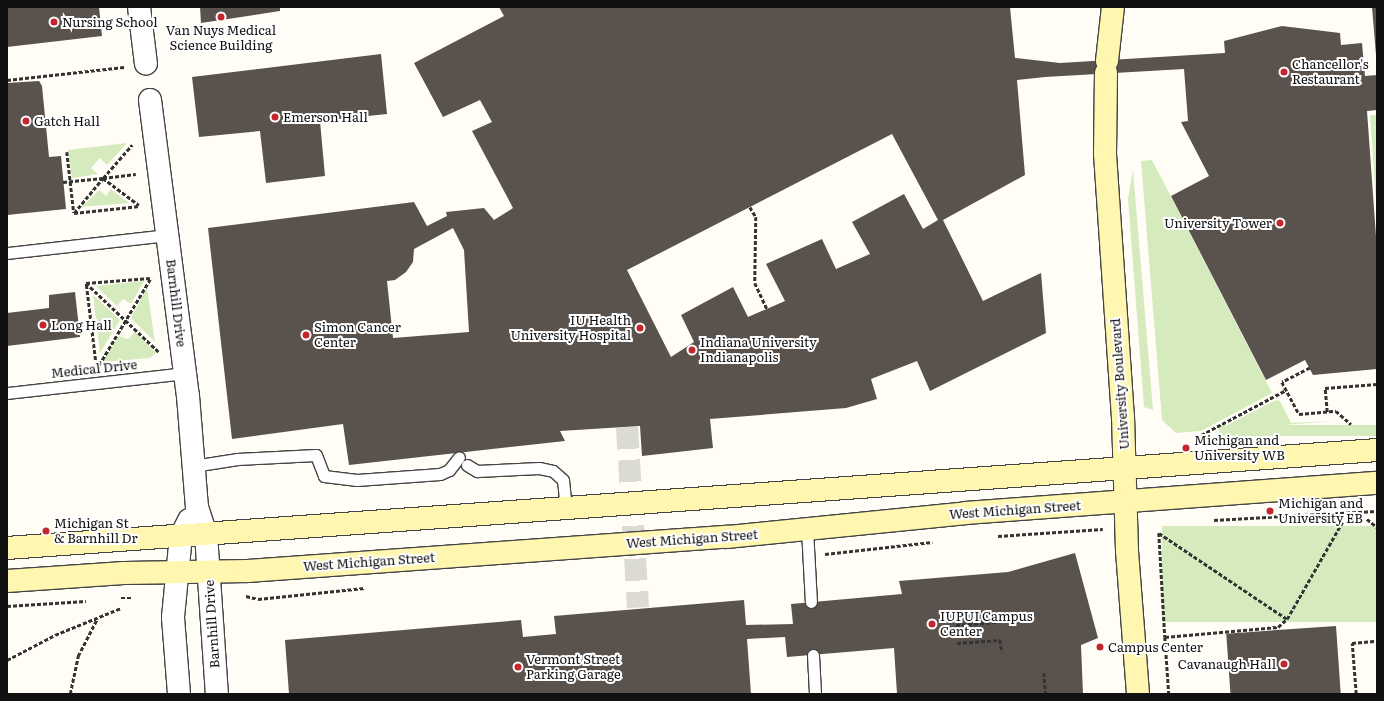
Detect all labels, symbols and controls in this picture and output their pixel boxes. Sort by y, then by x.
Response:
marker: Van Nuys Medical Science Building [216,12,226,22]
place label: Nursing School [62,14,157,30]
marker: Nursing School [49,17,59,27]
place label: Van Nuys Medical Science Building [166,23,276,54]
place label: Chancellor's Restaurant [1292,57,1369,88]
marker: Chancellor's Restaurant [1279,67,1289,77]
place label: Emerson Hall [283,109,368,125]
marker: Emerson Hall [270,112,280,122]
place label: Gatch Hall [34,113,100,129]
marker: Gatch Hall [21,116,31,126]
place label: University Tower [1164,215,1272,231]
marker: University Tower [1275,218,1285,228]
street label: Barnhill Drive [163,258,189,348]
place label: IU Health University Hospital [510,313,631,344]
place label: Long Hall [51,317,112,333]
street label: University Boulevard [1108,318,1132,450]
marker: Long Hall [38,320,48,330]
place label: Simon Cancer Center [314,320,401,351]
marker: IU Health University Hospital [634,322,646,334]
marker: Simon Cancer Center [301,330,311,340]
place label: Indiana University Indianapolis [700,335,817,366]
marker: Indiana University Indianapolis [687,345,697,355]
street label: Medical Drive [50,357,138,381]
place label: Michigan and University WB [1194,433,1285,464]
marker: Michigan and University WB [1181,443,1191,453]
place label: Michigan and University EB [1278,496,1363,527]
street label: West Michigan Street [949,498,1081,522]
marker: Michigan and University EB [1265,506,1275,516]
place label: Michigan St & Barnhill Dr [54,516,138,547]
marker: Michigan St & Barnhill Dr [41,526,51,536]
street label: West Michigan Street [626,527,758,551]
street label: West Michigan Street [303,550,435,574]
street label: Barnhill Drive [201,579,223,669]
place label: IUPUI Campus Center [940,609,1033,640]
marker: IUPUI Campus Center [927,619,937,629]
place label: Campus Center [1108,639,1203,655]
marker: Campus Center [1095,642,1105,652]
place label: Vermont Street Parking Garage [526,652,621,683]
place label: Cavanaugh Hall [1178,656,1276,672]
marker: Cavanaugh Hall [1279,659,1289,669]
marker: Vermont Street Parking Garage [513,662,523,672]

